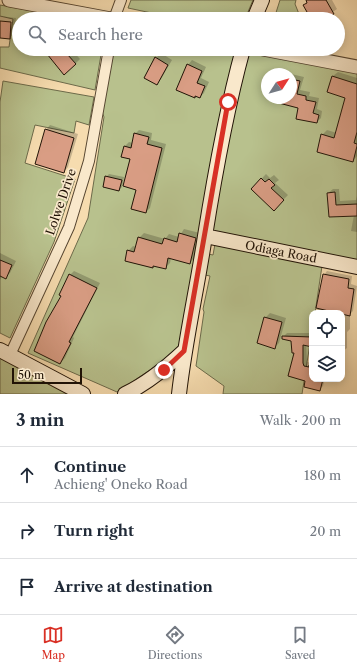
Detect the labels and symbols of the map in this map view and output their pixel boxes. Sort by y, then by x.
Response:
north arrow [261,68,297,104]
route start [219,93,237,111]
street label: Lolwe Drive [42,166,79,237]
street label: Odiaga Road [244,237,319,266]
route end [155,361,173,379]
scale bar [12,366,82,385]

